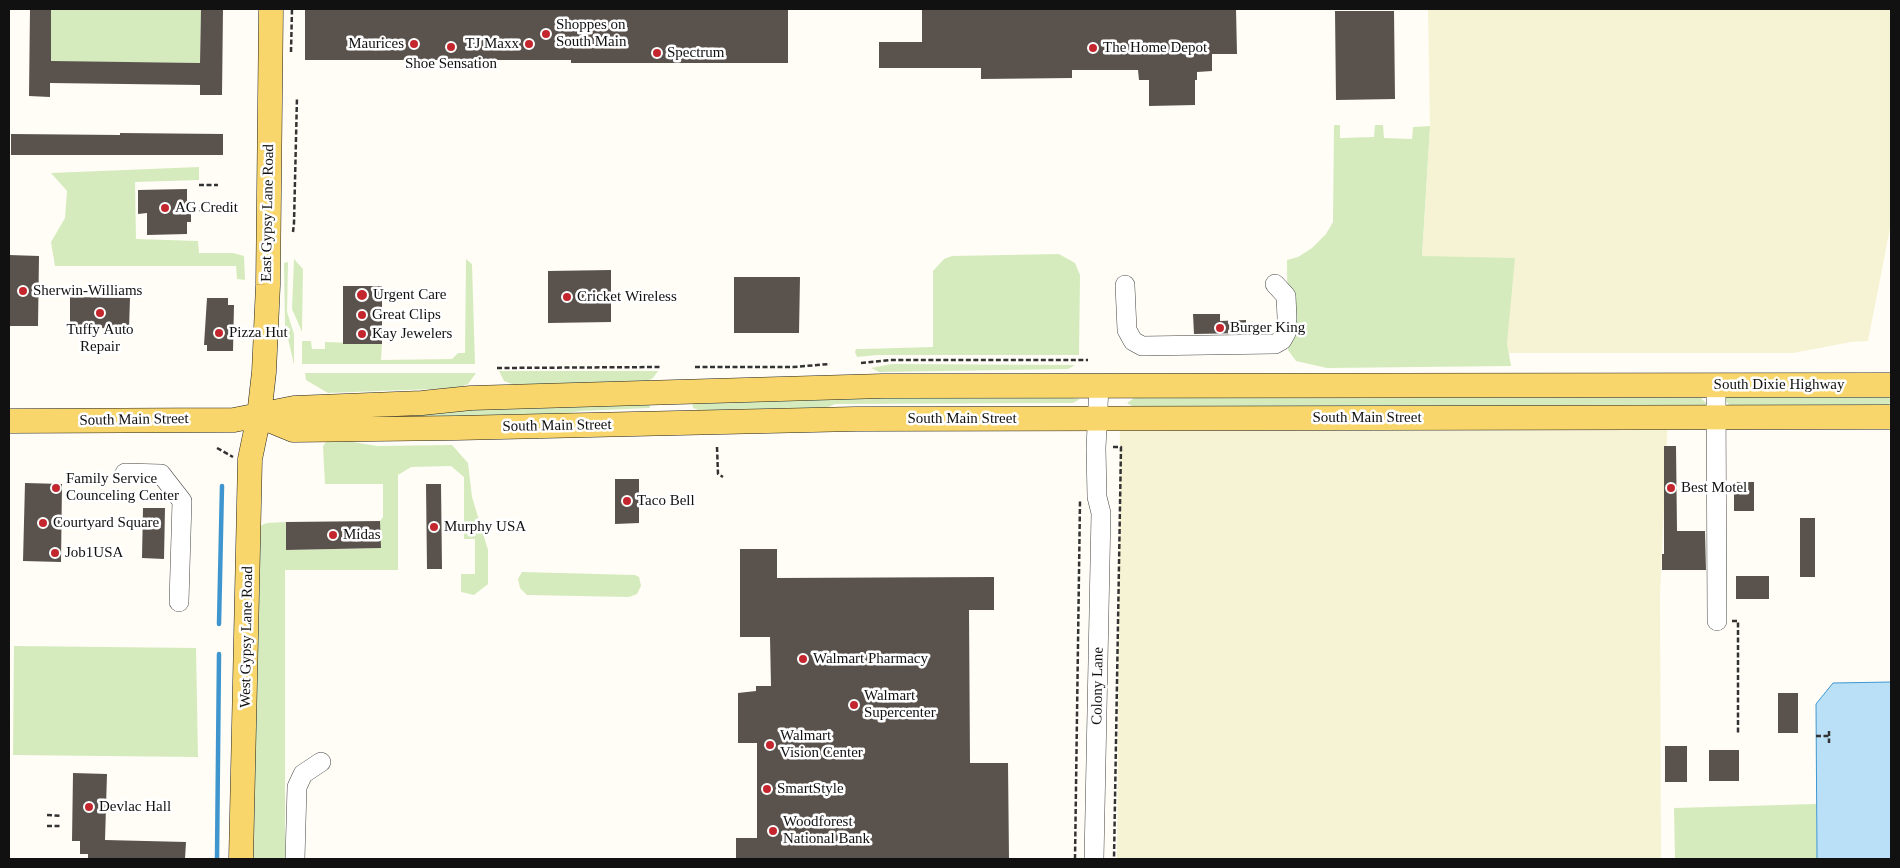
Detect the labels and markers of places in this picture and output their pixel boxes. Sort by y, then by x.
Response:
place label: Shoppes on South Main [556,16,626,51]
marker: Shoppes on South Main [540,28,552,40]
place label: Maurices [348,35,404,53]
place label: TJ Maxx [465,35,519,53]
marker: Maurices [408,38,420,50]
marker: TJ Maxx [523,38,535,50]
place label: The Home Depot [1103,39,1207,57]
marker: Shoe Sensation [445,41,457,53]
marker: The Home Depot [1087,42,1099,54]
place label: Spectrum [667,44,724,62]
marker: Spectrum [651,47,663,59]
place label: Shoe Sensation [405,55,497,73]
place label: AG Credit [175,199,238,217]
marker: AG Credit [159,202,171,214]
place label: Sherwin-Williams [33,282,142,300]
marker: Sherwin-Williams [17,285,29,297]
place label: Urgent Care [373,286,446,304]
marker: Urgent Care [355,288,369,302]
place label: Cricket Wireless [577,288,677,306]
marker: Cricket Wireless [561,291,573,303]
place label: Great Clips [372,306,441,324]
marker: Tuffy Auto Repair [94,307,106,319]
marker: Great Clips [356,309,368,321]
place label: Burger King [1230,319,1305,337]
place label: Tuffy Auto Repair [66,321,134,356]
marker: Burger King [1214,322,1226,334]
place label: Pizza Hut [229,324,288,342]
place label: Kay Jewelers [372,325,452,343]
marker: Pizza Hut [213,327,225,339]
marker: Kay Jewelers [356,328,368,340]
place label: Family Service Counceling Center [66,470,179,505]
place label: Best Motel [1681,479,1747,497]
marker: Family Service Counceling Center [50,482,62,494]
marker: Best Motel [1665,482,1677,494]
place label: Taco Bell [637,492,695,510]
marker: Taco Bell [621,495,633,507]
place label: Courtyard Square [53,514,159,532]
marker: Courtyard Square [37,517,49,529]
place label: Murphy USA [444,518,526,536]
marker: Murphy USA [428,521,440,533]
place label: Midas [343,526,380,544]
marker: Midas [327,529,339,541]
place label: Job1USA [65,544,123,562]
marker: Job1USA [49,547,61,559]
place label: Walmart Pharmacy [813,650,928,668]
marker: Walmart Pharmacy [797,653,809,665]
place label: Walmart Supercenter [864,687,936,722]
marker: Walmart Supercenter [848,699,860,711]
place label: Walmart Vision Center [780,727,863,762]
marker: Walmart Vision Center [764,739,776,751]
place label: SmartStyle [777,780,844,798]
marker: SmartStyle [761,783,773,795]
place label: Devlac Hall [99,798,171,816]
marker: Devlac Hall [83,801,95,813]
place label: Woodforest National Bank [783,813,870,848]
marker: Woodforest National Bank [767,825,779,837]

